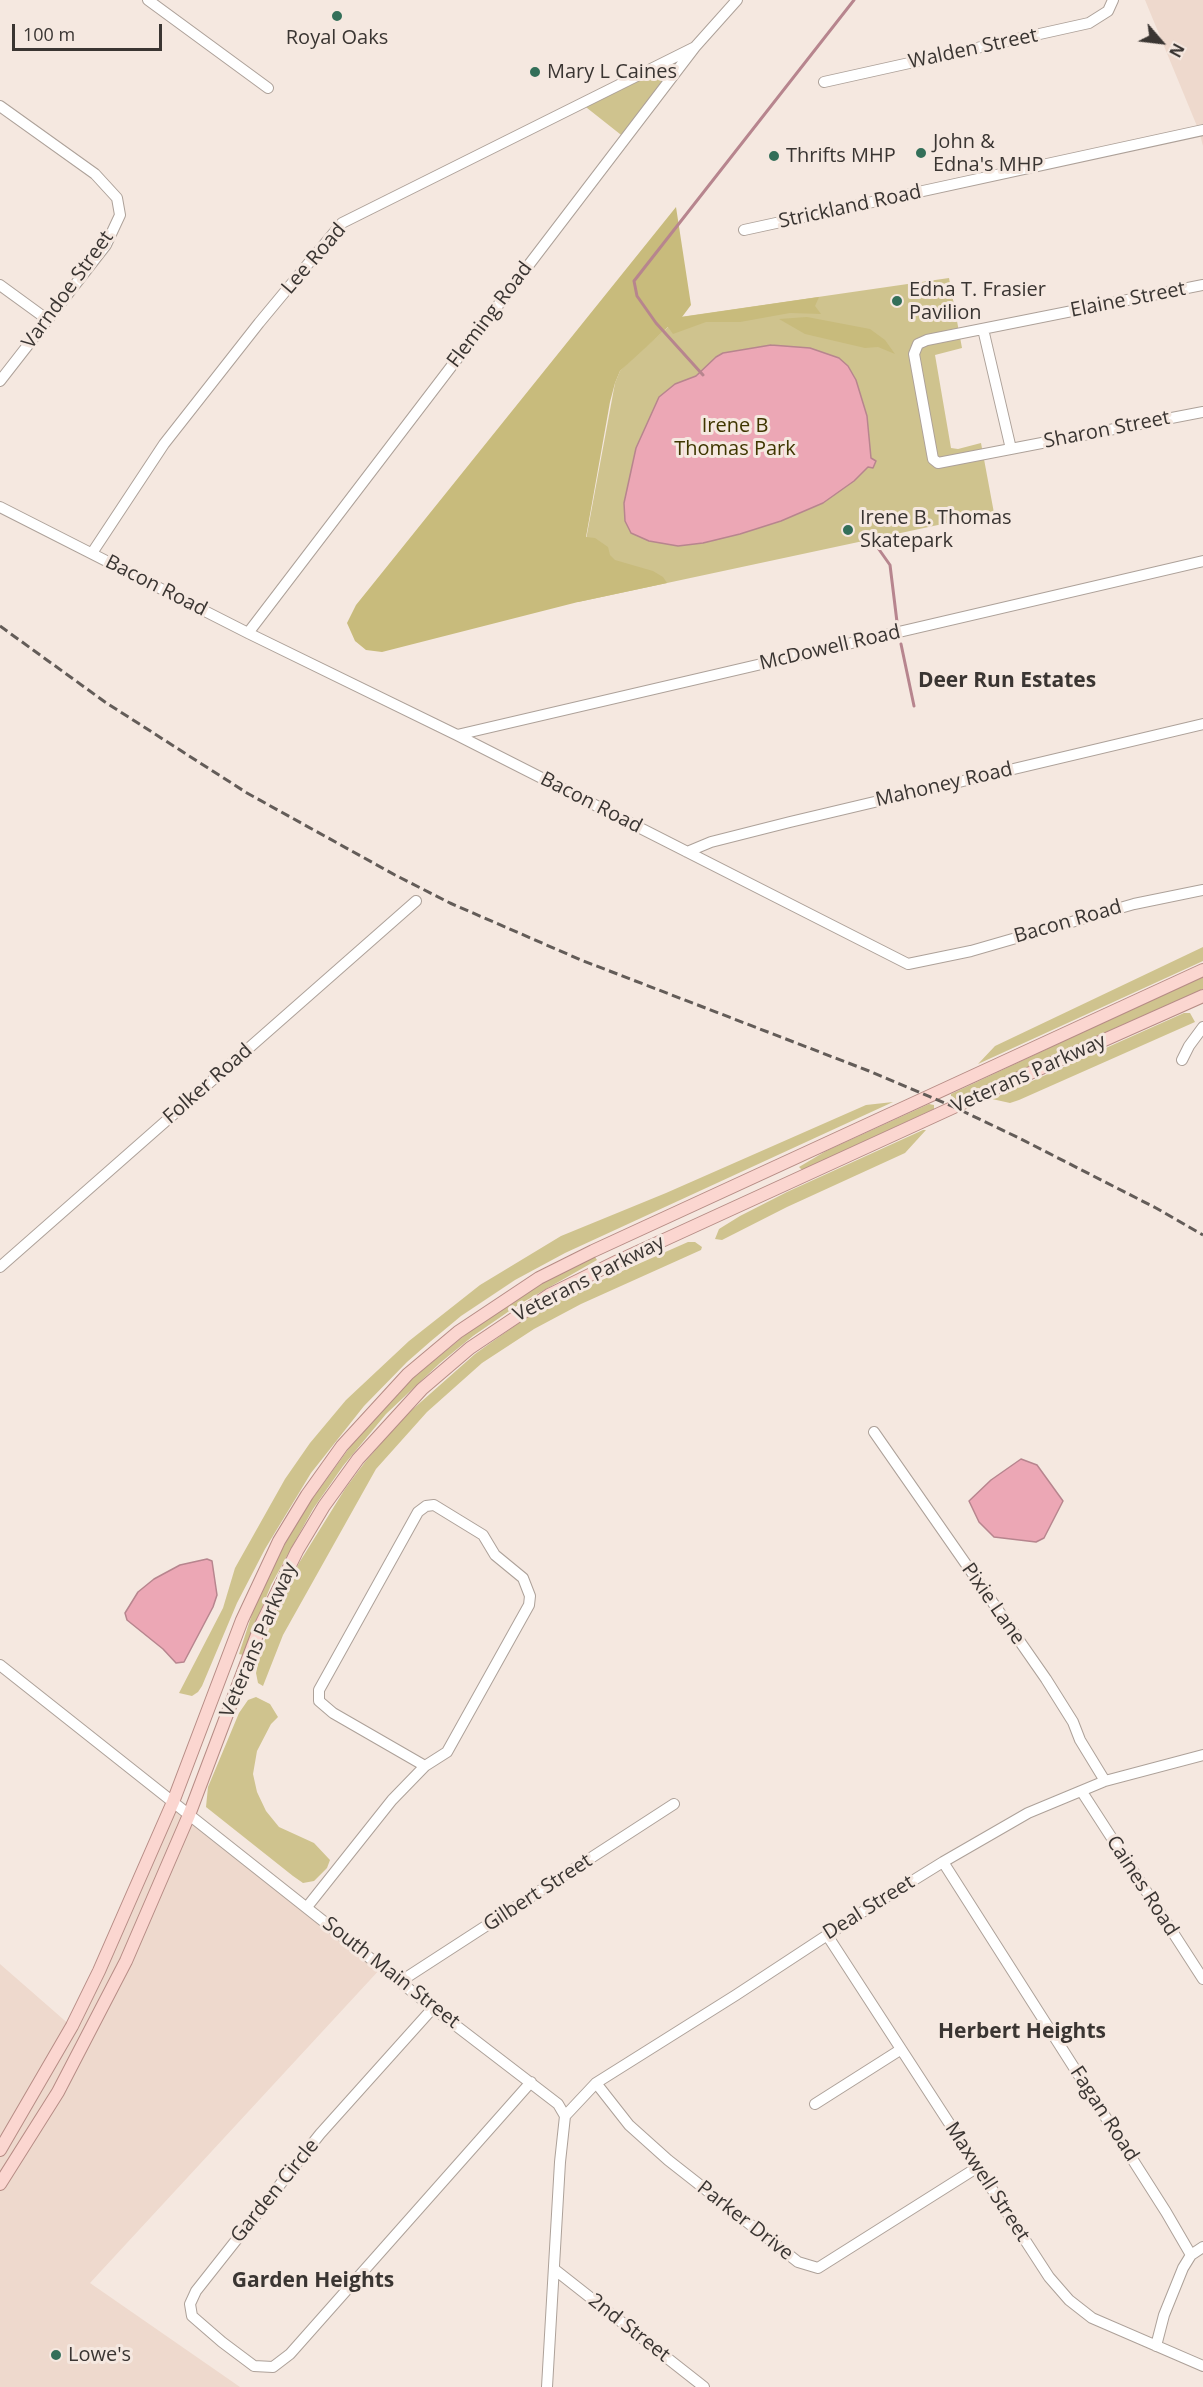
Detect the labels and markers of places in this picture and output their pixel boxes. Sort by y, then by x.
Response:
marker: Royal Oaks [330,9,344,23]
place label: Royal Oaks [286,26,388,50]
place label: Mary L Caines [547,60,677,84]
marker: Mary L Caines [528,65,542,79]
place label: John & Edna's MHP [933,130,1044,177]
place label: Thrifts MHP [786,144,896,168]
marker: John & Edna's MHP [914,146,928,160]
marker: Thrifts MHP [767,149,781,163]
place label: Edna T. Frasier Pavilion [909,278,1046,325]
marker: Edna T. Frasier Pavilion [890,294,904,308]
place label: Irene B. Thomas Skatepark [860,506,1012,553]
marker: Irene B. Thomas Skatepark [841,523,855,537]
place label: Lowe's [68,2343,131,2367]
marker: Lowe's [49,2348,63,2362]

